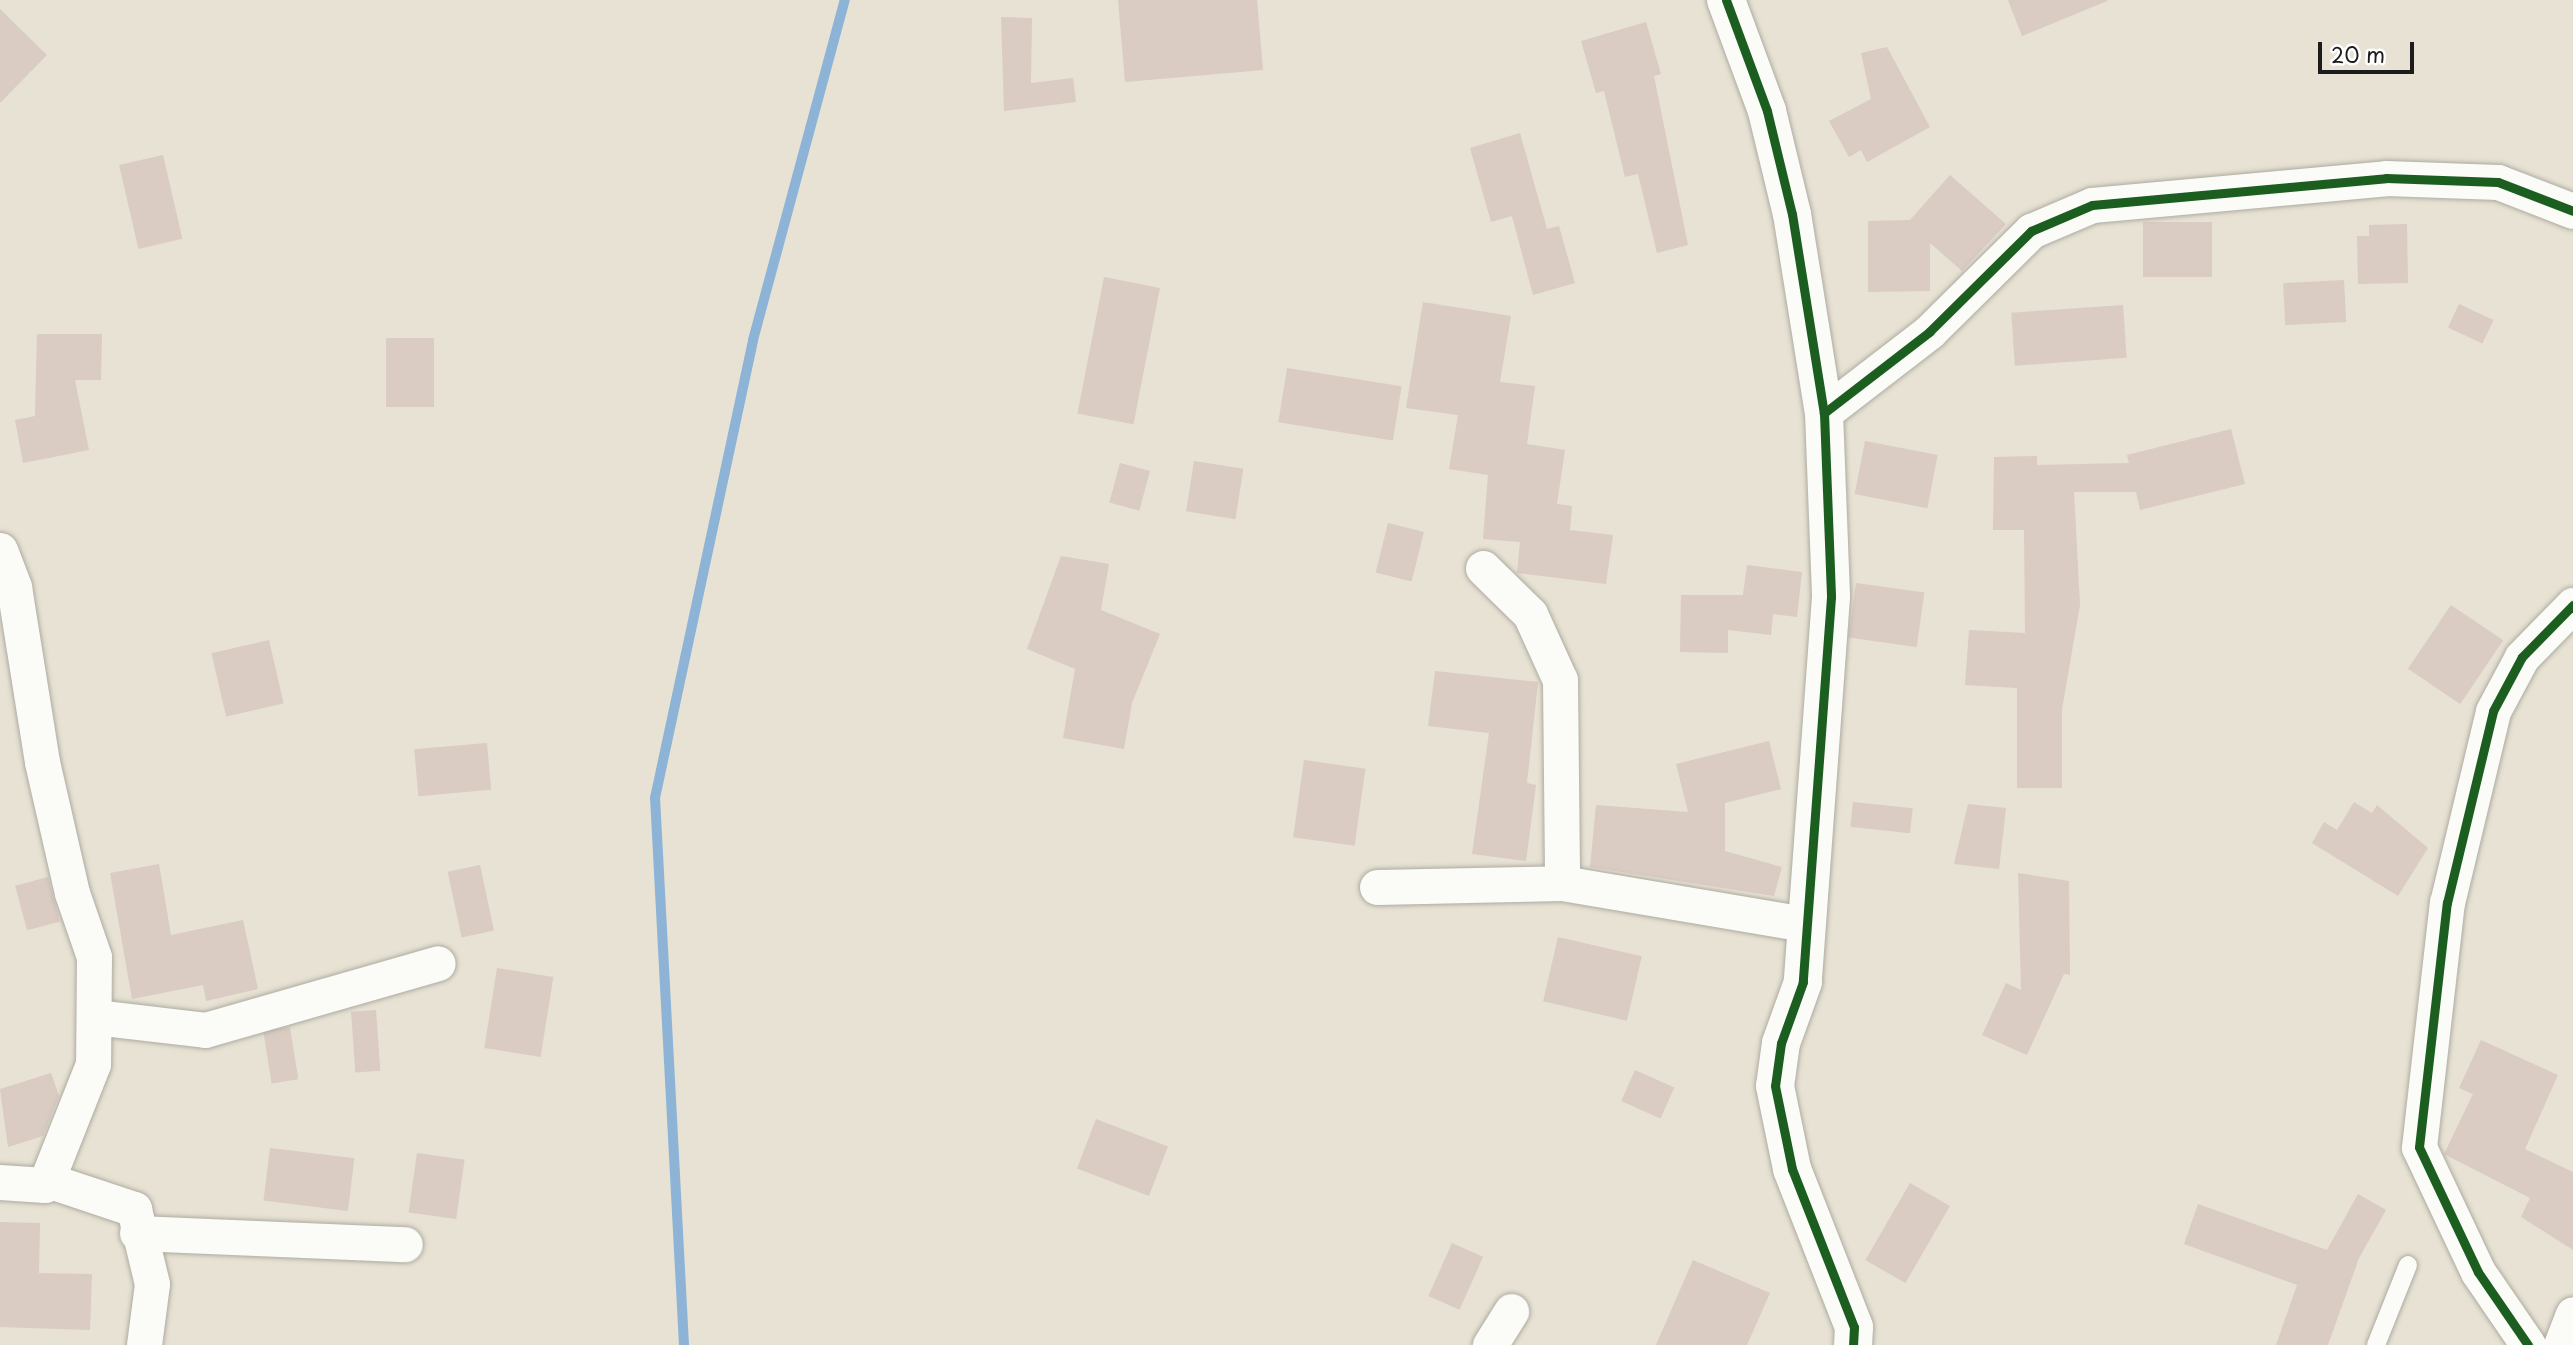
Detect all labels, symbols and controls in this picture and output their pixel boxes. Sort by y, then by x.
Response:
scale bar [2321,28,2417,72]
text: 20 m [2331,38,2385,70]

